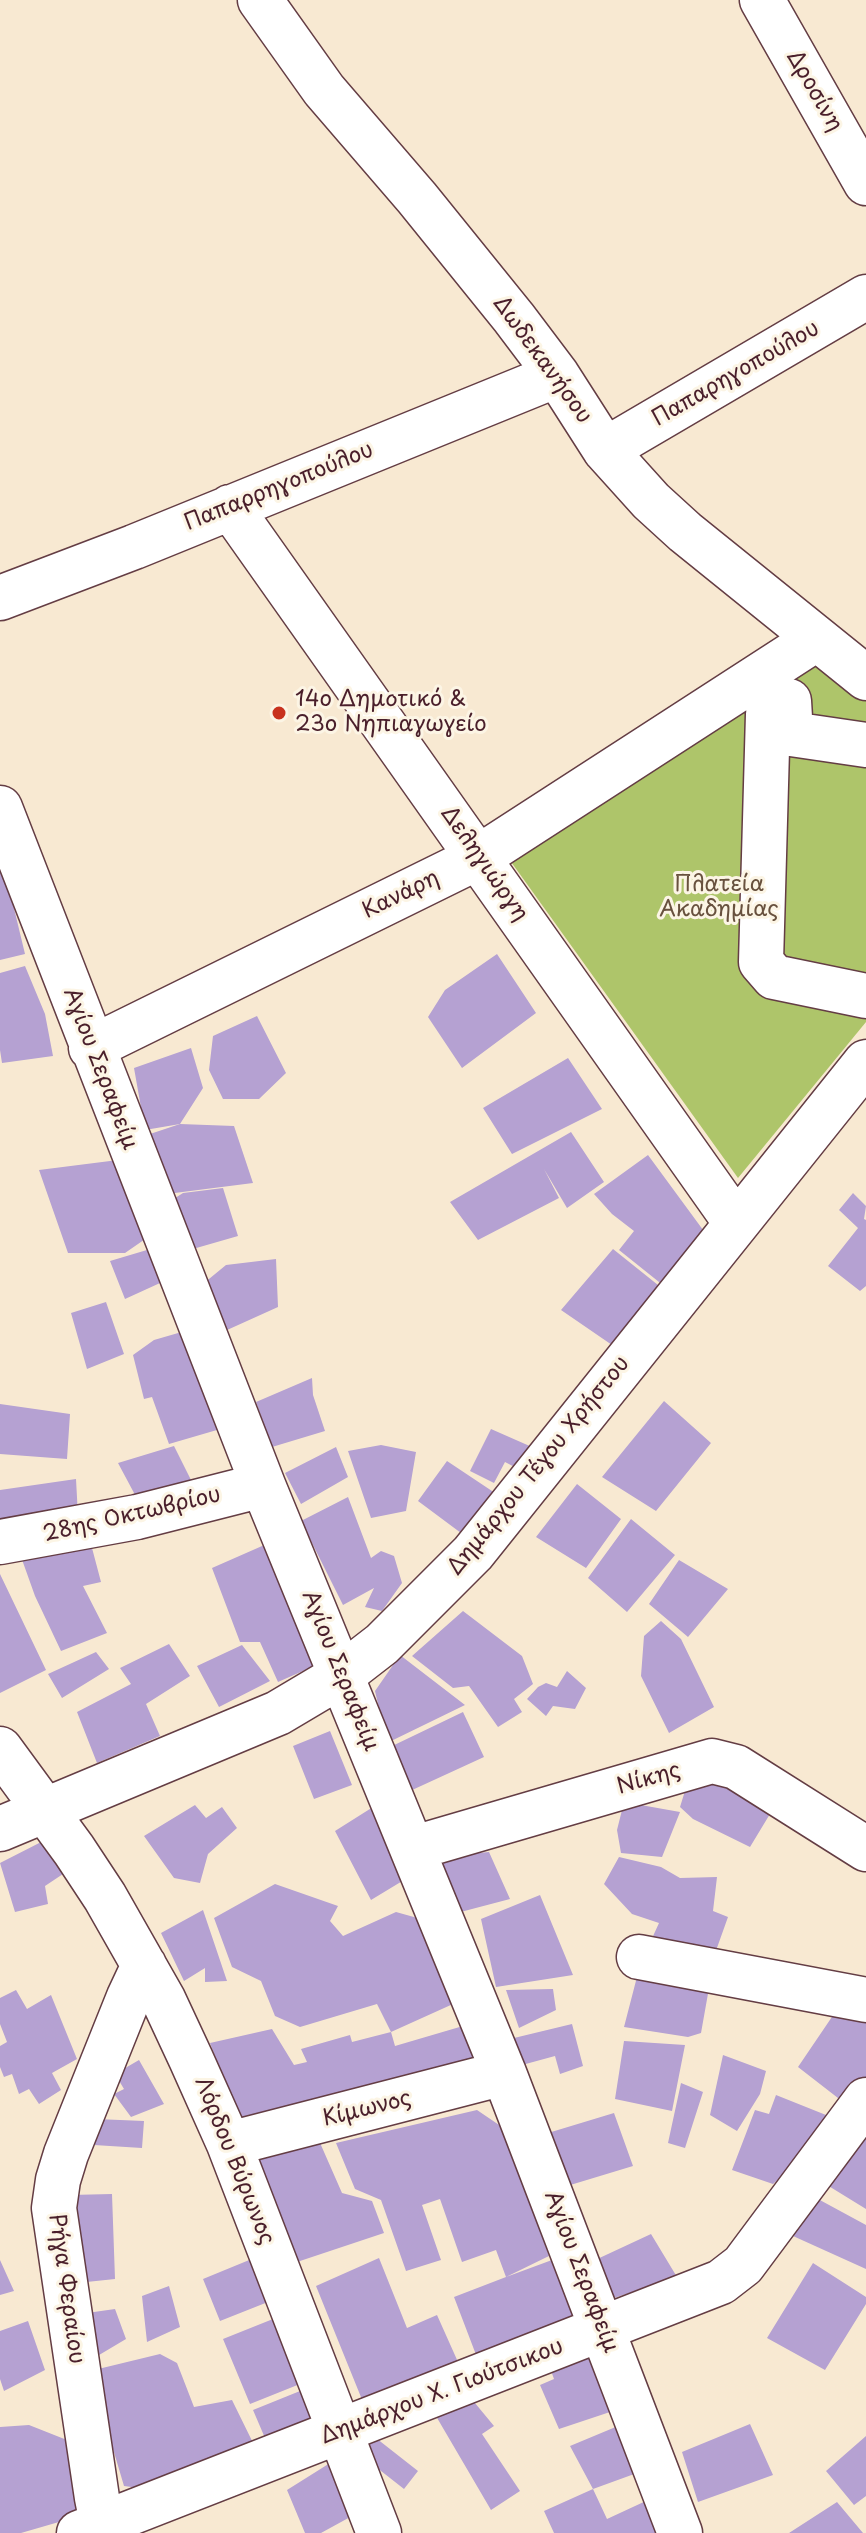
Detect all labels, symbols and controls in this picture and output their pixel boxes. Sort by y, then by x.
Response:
street label: Δροσίνη [780,46,848,136]
street label: Δωδεκανήσου [487,291,597,429]
street label: Παπαρηγοπούλου [648,316,824,432]
street label: Παπαρρηγοπούλου [181,437,377,537]
place label: 14ο Δημοτικό & 23ο Νηπιαγωγείο [295,687,487,738]
marker: 14ο Δημοτικό & 23ο Νηπιαγωγείο [270,704,288,722]
street label: Δεληγιώργη [435,801,533,927]
street label: Κανάρη [358,865,444,925]
park label: Πλατεία Ακαδημίας [659,872,779,924]
street label: Αγίου Σεραφείμ [57,984,143,1154]
street label: Δημάρχου Τέγου Χρήστου [443,1351,635,1581]
street label: 28ης Οκτωβρίου [41,1482,223,1548]
street label: Αγίου Σεραφείμ [296,1587,384,1755]
street label: Νίκης [614,1757,684,1801]
street label: Λόρδου Βύρωνος [188,2073,280,2249]
street label: Κίμωνος [320,2085,414,2133]
street label: Αγίου Σεραφείμ [538,2187,624,2357]
street label: Ρήγα Φεραίου [42,2212,90,2366]
street label: Δημάρχου Χ. Γιούτσικου [317,2334,567,2450]

